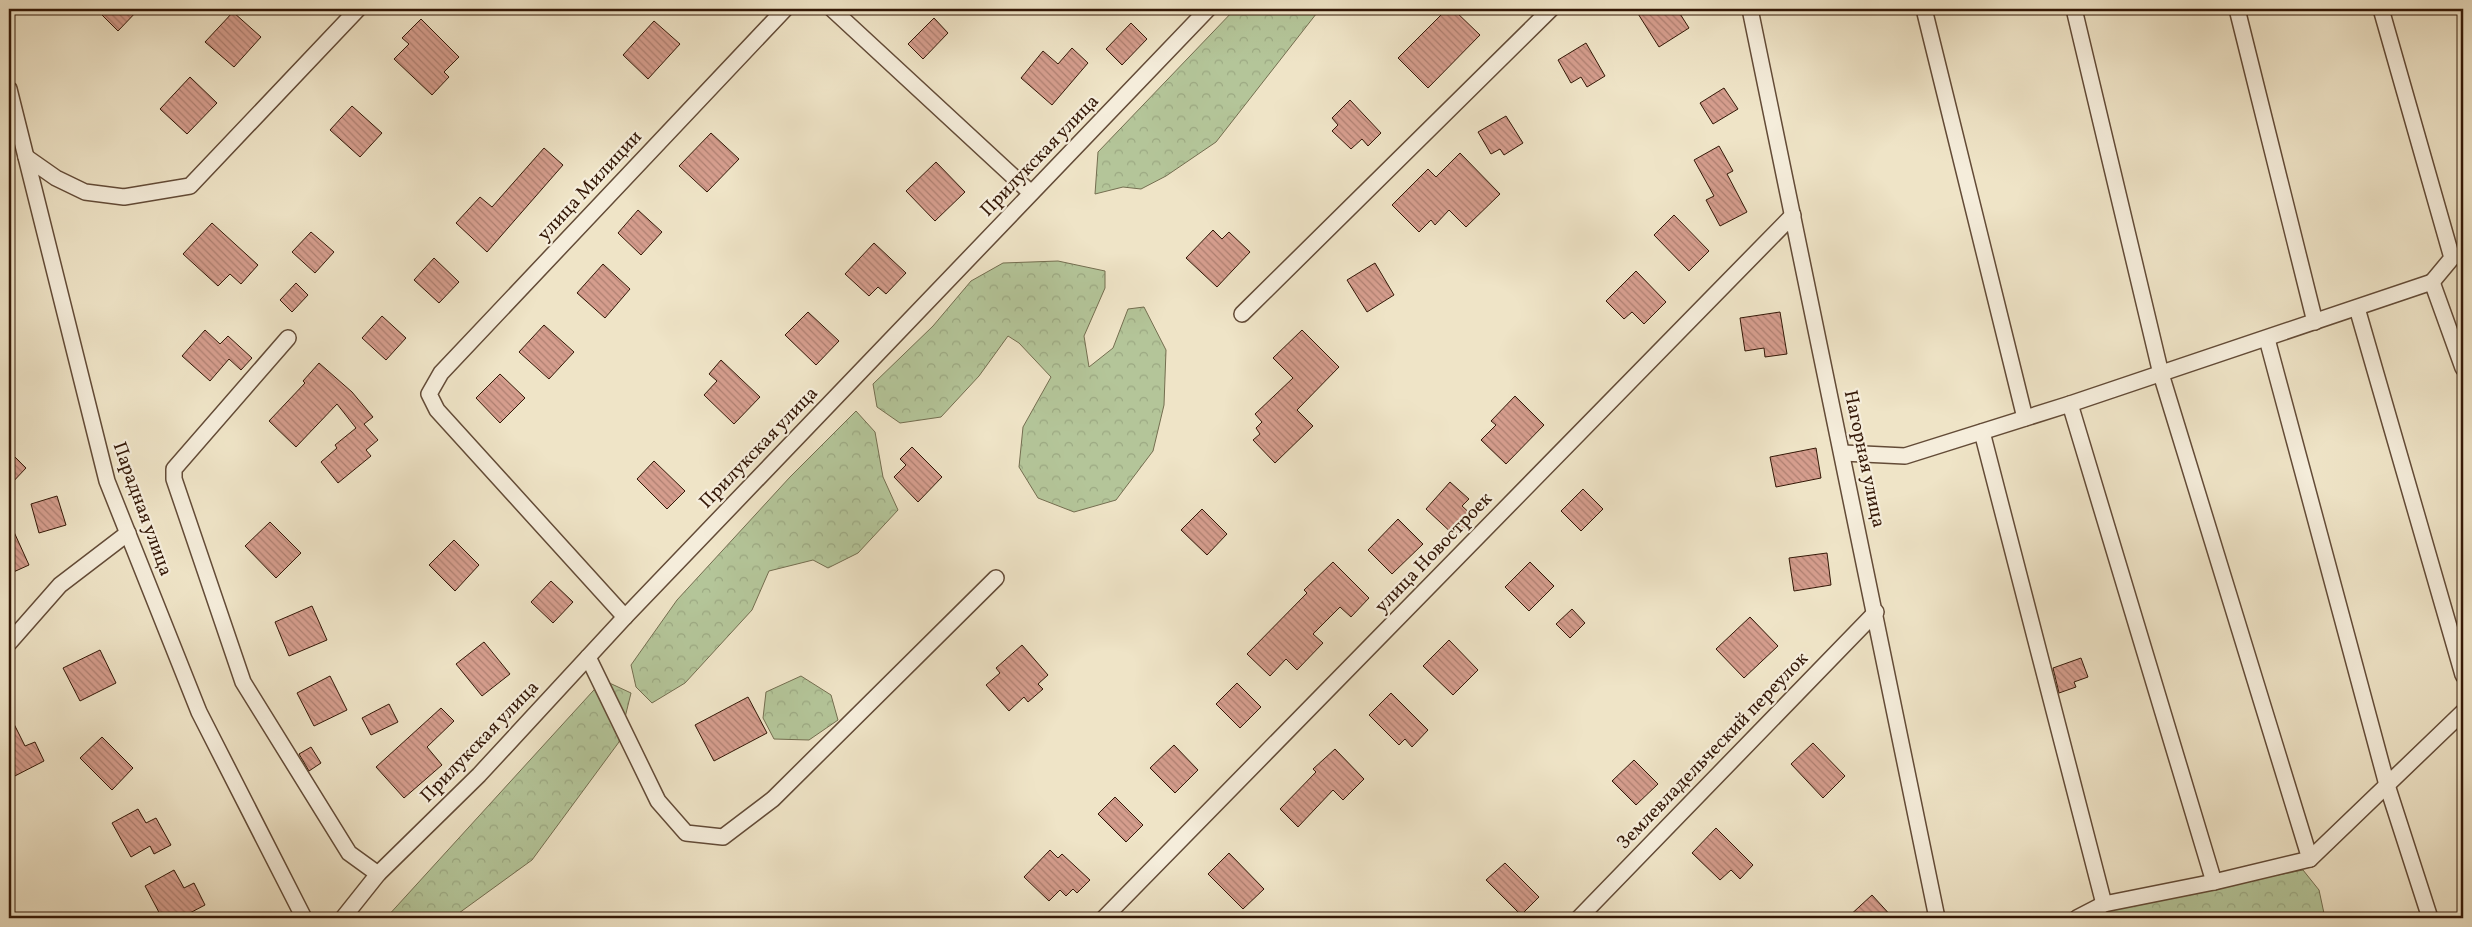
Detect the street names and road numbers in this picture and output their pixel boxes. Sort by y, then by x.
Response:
street label: Прилукская улица [975,89,1105,223]
street label: улица Милиции [532,125,648,247]
street label: Прилукская улица [694,381,824,515]
street label: Нагорная улица [1837,388,1891,530]
street label: Парадная улица [106,438,178,580]
street label: улица Новостроек [1369,487,1499,619]
street label: Землевладельческий переулок [1611,646,1815,856]
street label: Прилукская улица [415,675,545,809]

